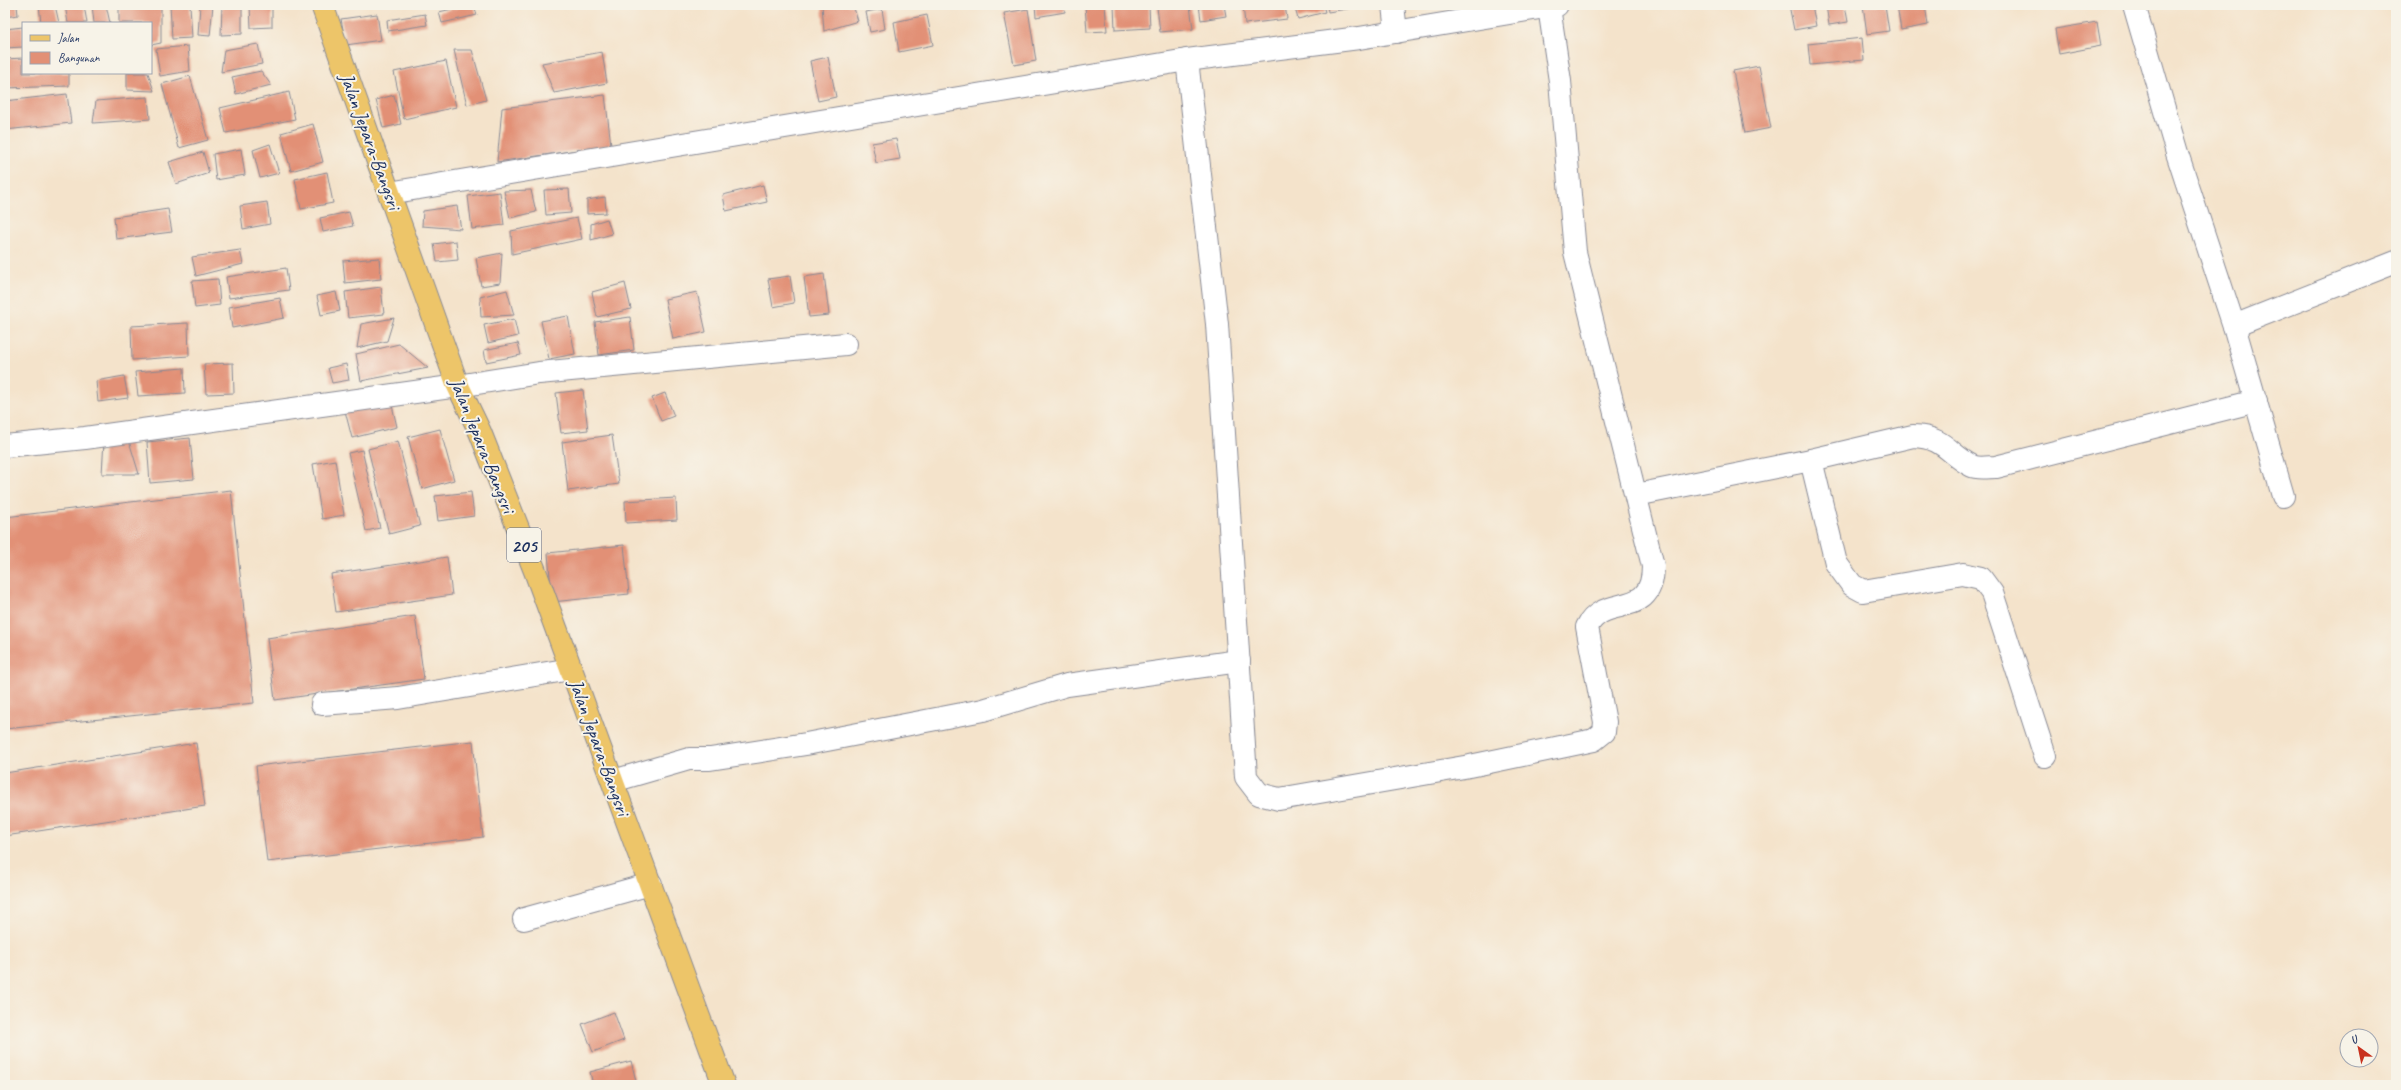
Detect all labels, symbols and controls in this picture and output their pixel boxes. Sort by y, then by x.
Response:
legend [22,22,152,74]
text: Jalan [57,30,80,46]
text: Bangunan [58,50,100,66]
street label: Jalan Jepara-Bangsri [334,69,408,215]
street label: Jalan Jepara-Bangsri [444,373,522,519]
road number: 205 [507,528,541,562]
street label: Jalan Jepara-Bangsri [563,675,637,821]
north arrow [2339,1028,2379,1068]
text: U [2348,1031,2362,1047]

